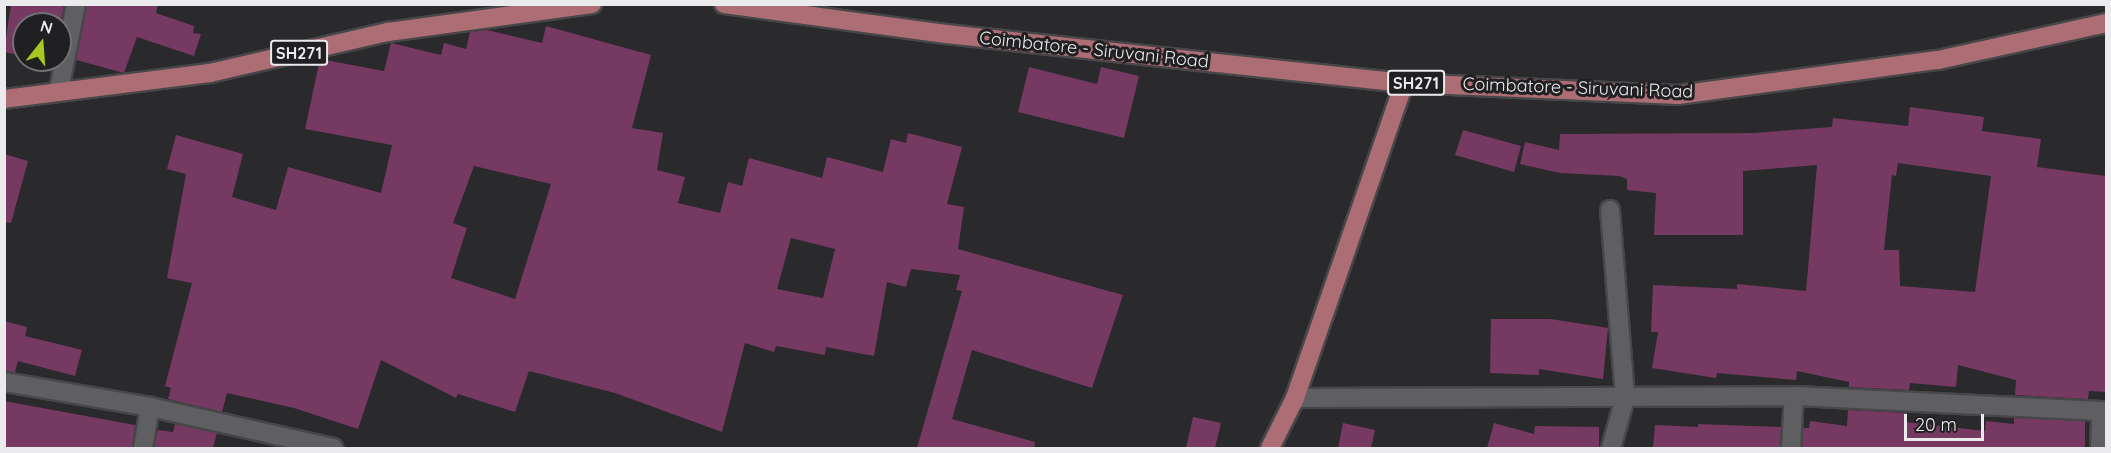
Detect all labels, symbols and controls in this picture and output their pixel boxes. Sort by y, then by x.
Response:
north arrow [12,12,72,72]
text: N [38,15,55,38]
street label: Coimbatore - Siruvani Road [978,27,1210,73]
road number: SH271 [269,40,329,66]
road number: SH271 [1386,70,1446,96]
street label: Coimbatore - Siruvani Road [1462,73,1694,103]
scale bar [1907,402,1986,440]
text: 20 m [1915,413,1957,436]

